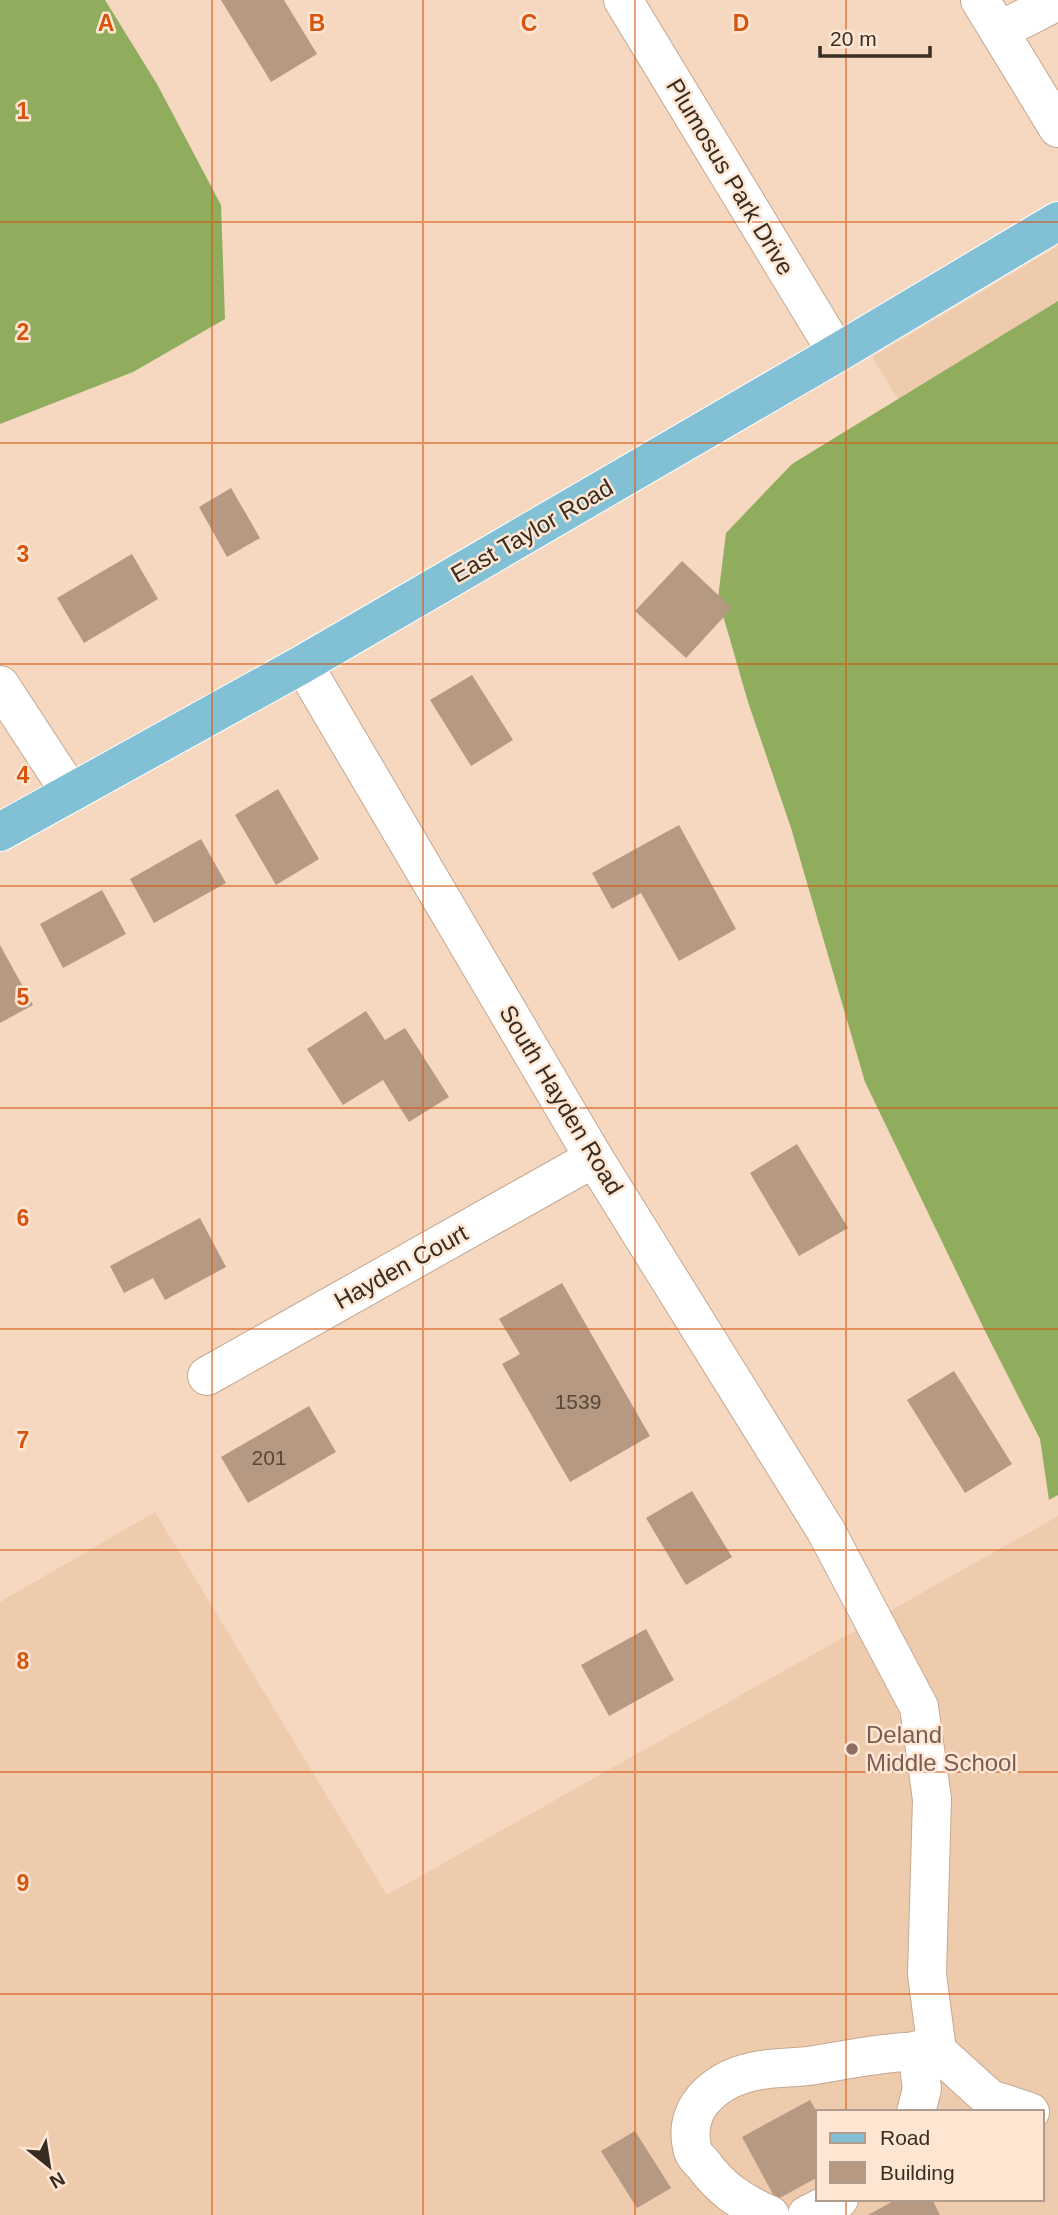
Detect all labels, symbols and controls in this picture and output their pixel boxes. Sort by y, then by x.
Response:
text: A [98,10,114,36]
text: B [309,10,325,36]
text: C [521,10,537,36]
text: D [733,10,749,36]
scale bar [820,14,930,58]
text: 20 m [830,27,877,50]
street label: Plumosus Park Drive [661,74,800,280]
text: 1 [17,98,30,124]
text: 2 [17,319,29,345]
street label: East Taylor Road [446,473,617,588]
text: 3 [17,541,29,567]
text: 4 [17,762,30,788]
text: 5 [17,984,30,1010]
street label: South Hayden Road [494,1000,629,1199]
text: 6 [17,1205,29,1231]
street label: Hayden Court [329,1219,472,1314]
house number: 1539 [555,1390,601,1413]
text: 7 [17,1427,29,1453]
house number: 201 [251,1446,287,1469]
text: 8 [17,1648,30,1674]
place label: Deland Middle School [866,1721,1017,1776]
marker: Deland Middle School [844,1741,860,1757]
text: 9 [17,1870,29,1896]
legend [816,2110,1044,2201]
text: Road [880,2126,930,2149]
north arrow [14,2131,84,2201]
text: Building [880,2161,955,2184]
text: N [46,2168,68,2193]

